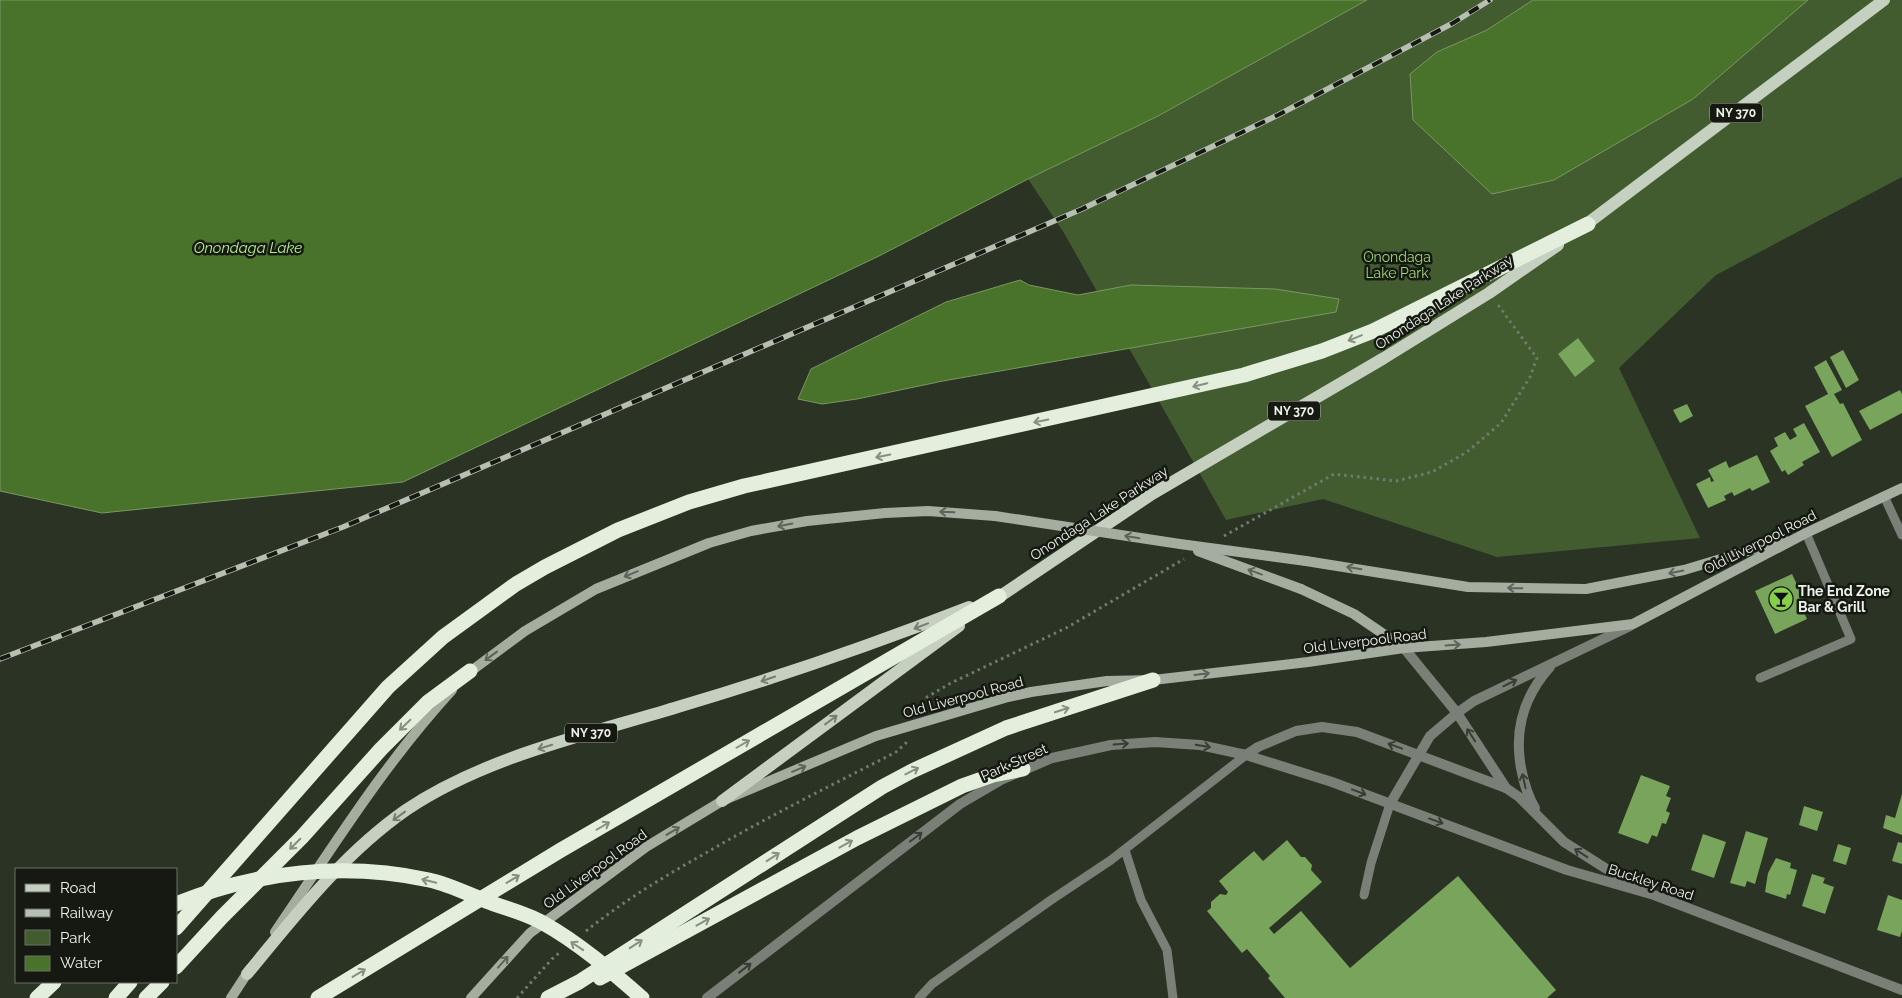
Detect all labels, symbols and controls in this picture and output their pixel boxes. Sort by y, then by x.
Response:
road number: NY 370 [1710,104,1762,122]
water label: Onondaga Lake [194,239,302,257]
park label: Onondaga Lake Park [1363,249,1431,281]
street label: Onondaga Lake Parkway [1372,251,1516,352]
one-way arrow [1348,333,1363,343]
one-way arrow [1192,381,1208,390]
road number: NY 370 [1268,402,1320,421]
one-way arrow [1034,417,1050,426]
one-way arrow [875,451,891,461]
street label: Onondaga Lake Parkway [1027,462,1171,563]
street label: Old Liverpool Road [1701,507,1819,577]
one-way arrow [939,508,955,517]
one-way arrow [777,520,793,530]
one-way arrow [1125,531,1141,541]
one-way arrow [1346,563,1362,573]
one-way arrow [1248,567,1264,576]
one-way arrow [1668,567,1684,577]
one-way arrow [624,570,639,580]
one-way arrow [1507,583,1524,593]
place label: The End Zone Bar & Grill [1798,583,1891,615]
bar icon: The End Zone Bar & Grill [1768,586,1794,612]
one-way arrow [914,622,929,631]
street label: Old Liverpool Road [1302,626,1428,656]
one-way arrow [1444,640,1460,649]
one-way arrow [485,650,498,661]
one-way arrow [1193,669,1209,679]
street label: Old Liverpool Road [901,673,1025,721]
one-way arrow [760,675,776,684]
one-way arrow [1502,678,1517,687]
one-way arrow [1053,705,1069,714]
one-way arrow [824,715,837,726]
one-way arrow [400,718,412,730]
road number: NY 370 [565,724,617,742]
one-way arrow [1466,729,1476,743]
one-way arrow [736,739,750,749]
street label: Park Street [978,740,1050,784]
one-way arrow [1113,740,1129,749]
one-way arrow [1388,741,1403,750]
one-way arrow [1195,742,1211,752]
one-way arrow [538,743,554,753]
one-way arrow [791,763,806,773]
one-way arrow [904,766,919,776]
one-way arrow [1518,773,1528,789]
one-way arrow [1350,788,1366,797]
one-way arrow [393,810,406,821]
one-way arrow [1428,817,1443,826]
one-way arrow [595,821,610,831]
one-way arrow [666,825,680,835]
street label: Old Liverpool Road [540,826,650,912]
one-way arrow [909,832,922,843]
one-way arrow [289,838,301,850]
one-way arrow [839,839,854,849]
one-way arrow [1575,847,1589,857]
one-way arrow [766,851,780,861]
street label: Buckley Road [1606,861,1696,903]
legend [15,868,178,983]
one-way arrow [506,874,520,884]
one-way arrow [422,876,438,885]
text: Road [60,879,96,897]
text: Railway [60,904,113,922]
one-way arrow [696,916,710,926]
text: Park [60,929,91,947]
one-way arrow [629,939,643,949]
one-way arrow [570,941,584,951]
text: Water [60,954,103,972]
one-way arrow [497,955,509,968]
one-way arrow [738,963,752,973]
one-way arrow [352,967,366,977]

